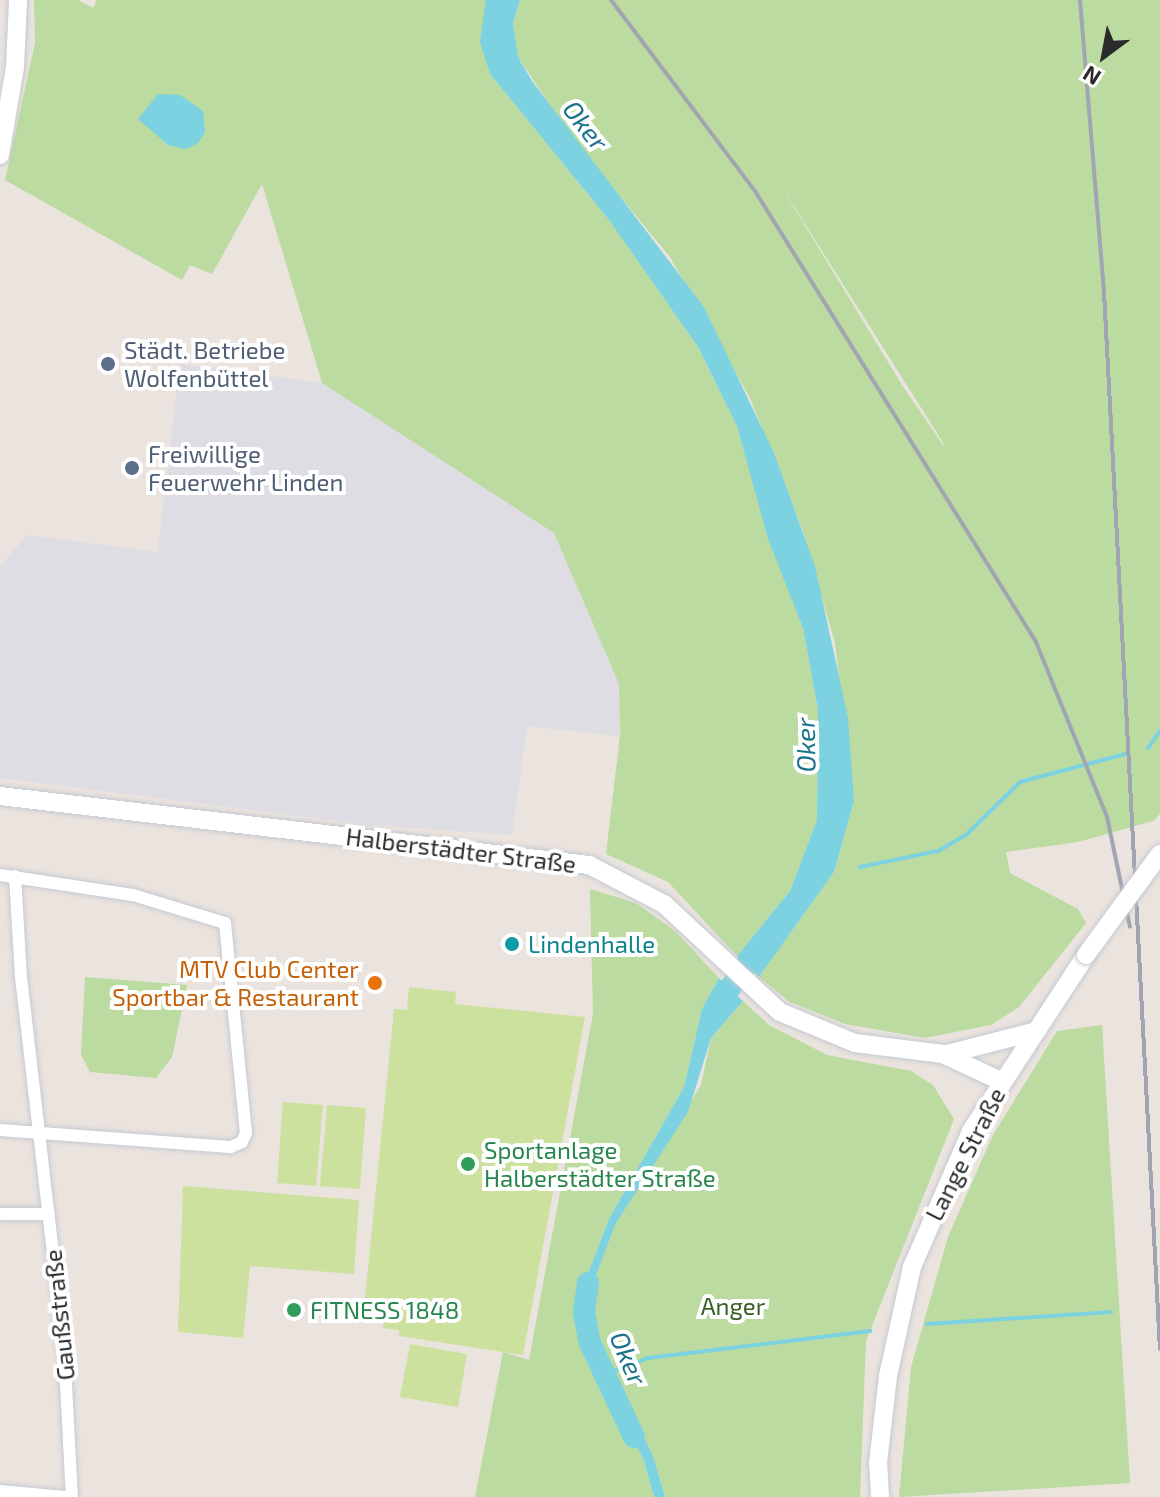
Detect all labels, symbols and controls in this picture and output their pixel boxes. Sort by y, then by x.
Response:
north arrow [1064,16,1144,96]
text: N [1078,61,1105,92]
water label: Oker [557,94,615,156]
place label: Städt. Betriebe Wolfenbüttel [124,336,285,392]
marker: Städt. Betriebe Wolfenbüttel [99,355,117,373]
place label: Freiwillige Feuerwehr Linden [148,440,344,496]
marker: Freiwillige Feuerwehr Linden [123,459,141,477]
water label: Oker [789,717,821,773]
street label: Halberstädter Straße [344,822,578,878]
place label: Lindenhalle [528,930,655,958]
marker: Lindenhalle [503,935,521,953]
place label: MTV Club Center Sportbar & Restaurant [112,955,359,1011]
marker: MTV Club Center Sportbar & Restaurant [366,974,384,992]
street label: Lange Straße [919,1083,1011,1225]
place label: Sportanlage Halberstädter Straße [484,1136,716,1192]
marker: Sportanlage Halberstädter Straße [459,1155,477,1173]
street label: Gaußstraße [38,1248,80,1382]
park label: Anger [701,1292,765,1320]
place label: FITNESS 1848 [310,1296,459,1324]
marker: FITNESS 1848 [285,1301,303,1319]
water label: Oker [604,1327,654,1389]

